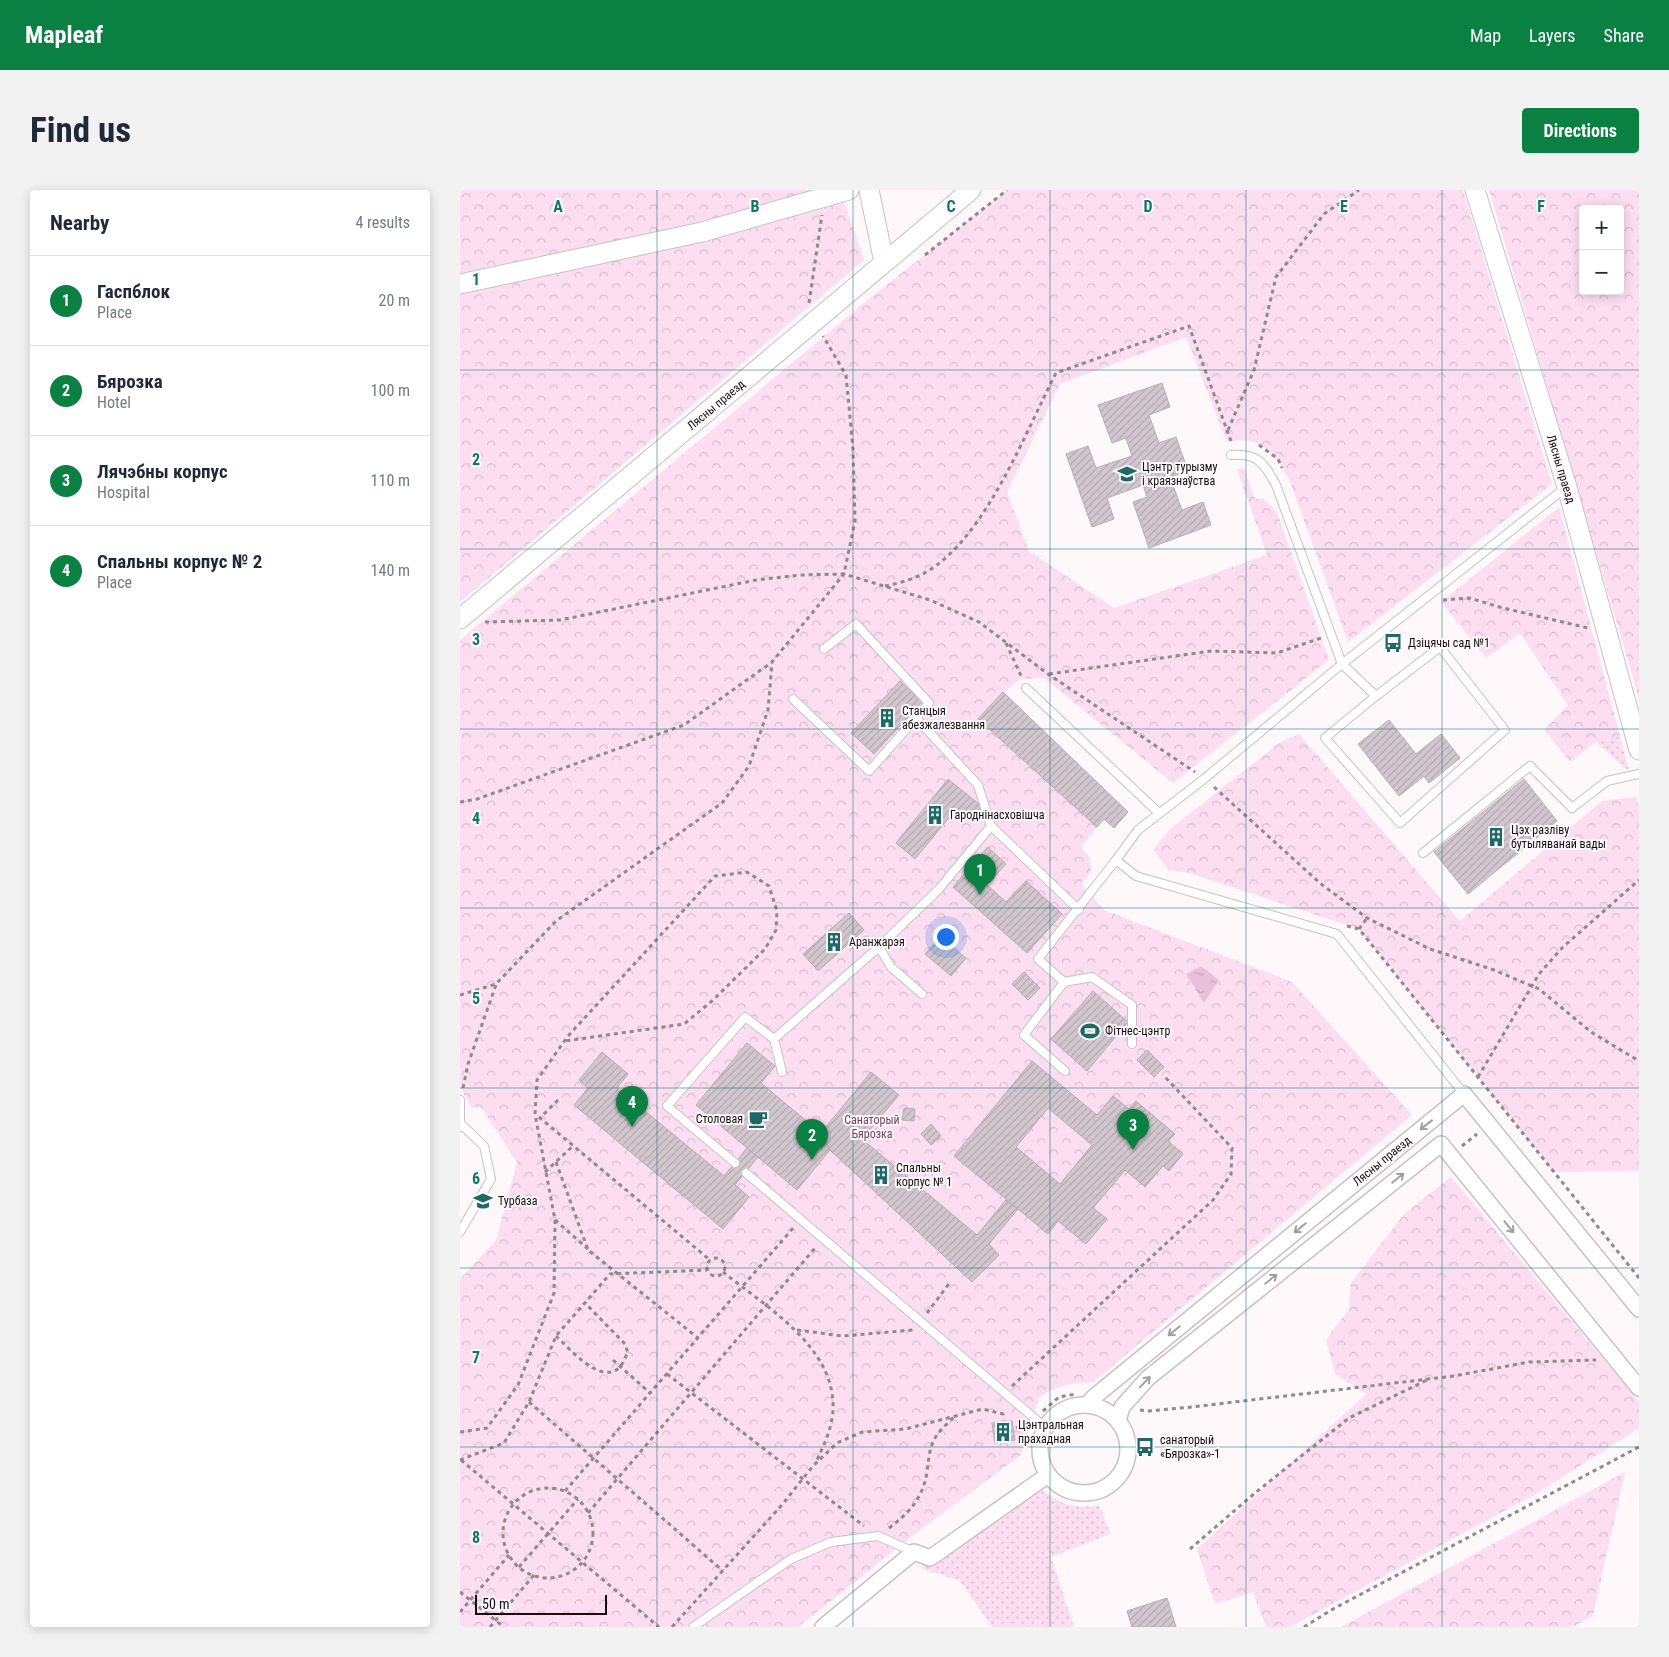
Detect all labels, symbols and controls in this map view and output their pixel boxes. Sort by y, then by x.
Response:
text: Mapleaf [25,21,103,49]
text: Map [1470,25,1501,46]
text: Layers [1529,25,1576,46]
text: Share [1604,25,1644,46]
button: Directions [1522,108,1639,153]
text: Find us [30,110,131,151]
text: A [553,197,563,216]
text: B [751,197,760,216]
text: C [946,197,956,216]
text: D [1143,197,1153,216]
text: E [1340,197,1348,216]
text: F [1537,197,1545,216]
map controls [1579,205,1624,295]
button: + [1579,205,1624,250]
text: Nearby [50,211,109,235]
text: 4 results [355,213,410,232]
button: − [1579,250,1624,295]
text: 1 [472,270,480,289]
text: Гаспблок [97,280,170,303]
text: 1 [62,291,70,310]
text: 20 m [378,291,410,310]
text: Place [97,303,132,322]
text: Бярозка [97,370,163,393]
street label: Лясны праезд [684,376,748,433]
text: 2 [62,381,70,400]
text: 100 m [371,381,410,400]
text: Hotel [97,393,131,412]
street label: Лясны праезд [1544,433,1578,506]
text: 2 [472,450,480,469]
text: Лячэбны корпус [97,460,228,483]
place label: Цэнтр турызму і краязнаўства [1142,460,1218,488]
school or university icon: Цэнтр турызму і краязнаўства [1116,463,1138,485]
text: 3 [62,471,70,490]
text: 110 m [371,471,410,490]
text: Hospital [97,483,150,502]
text: Спальны корпус № 2 [97,550,262,573]
text: 4 [62,561,70,580]
text: 140 m [371,561,410,580]
text: Place [97,573,132,592]
text: 3 [472,630,480,649]
bus stop icon: Дзіцячы сад №1 [1382,632,1404,654]
place label: Дзіцячы сад №1 [1408,636,1490,650]
place label: Станцыя абезжалезвання [902,704,985,732]
building icon: Станцыя абезжалезвання [876,707,898,729]
building icon: Гароднінасховішча [924,804,946,826]
place label: Гароднінасховішча [950,808,1045,822]
text: 4 [472,809,480,828]
place label: Цэх разліву бутыляванай вады [1511,823,1606,851]
building icon: Цэх разліву бутыляванай вады [1485,826,1507,848]
pin: 1 [964,854,996,895]
your location [933,924,959,950]
building icon: Аранжарэя [823,931,845,953]
place label: Аранжарэя [849,935,905,949]
text: 5 [472,989,480,1008]
sports icon: Фітнес-цэнтр [1079,1020,1101,1042]
place label: Фітнес-цэнтр [1105,1024,1170,1038]
pin: 4 [616,1086,648,1127]
cafe icon: Столовая [747,1108,769,1130]
pin: 3 [1117,1109,1149,1150]
place label: Столовая [696,1112,743,1126]
park label: Санаторый Бярозка [844,1113,900,1141]
pin: 2 [796,1119,828,1160]
one-way arrow [1420,1119,1433,1130]
street label: Лясны праезд [1350,1133,1414,1189]
place label: Спальны корпус № 1 [896,1161,952,1189]
building icon: Спальны корпус № 1 [870,1164,892,1186]
text: 6 [472,1169,480,1188]
one-way arrow [1392,1172,1405,1183]
school or university icon: Турбаза [472,1190,494,1212]
place label: Турбаза [498,1194,538,1208]
one-way arrow [1503,1220,1514,1233]
one-way arrow [1294,1222,1307,1233]
one-way arrow [1265,1274,1278,1285]
one-way arrow [1168,1325,1181,1336]
text: 7 [472,1348,480,1367]
one-way arrow [1139,1375,1151,1388]
place label: Цэнтральная прахадная [1018,1418,1084,1446]
building icon: Цэнтральная прахадная [992,1421,1014,1443]
place label: санаторый «Бярозка»-1 [1160,1433,1220,1461]
bus stop icon: санаторый «Бярозка»-1 [1134,1436,1156,1458]
text: 8 [472,1528,480,1547]
scale bar [475,1592,608,1615]
text: 50 m [482,1596,510,1612]

